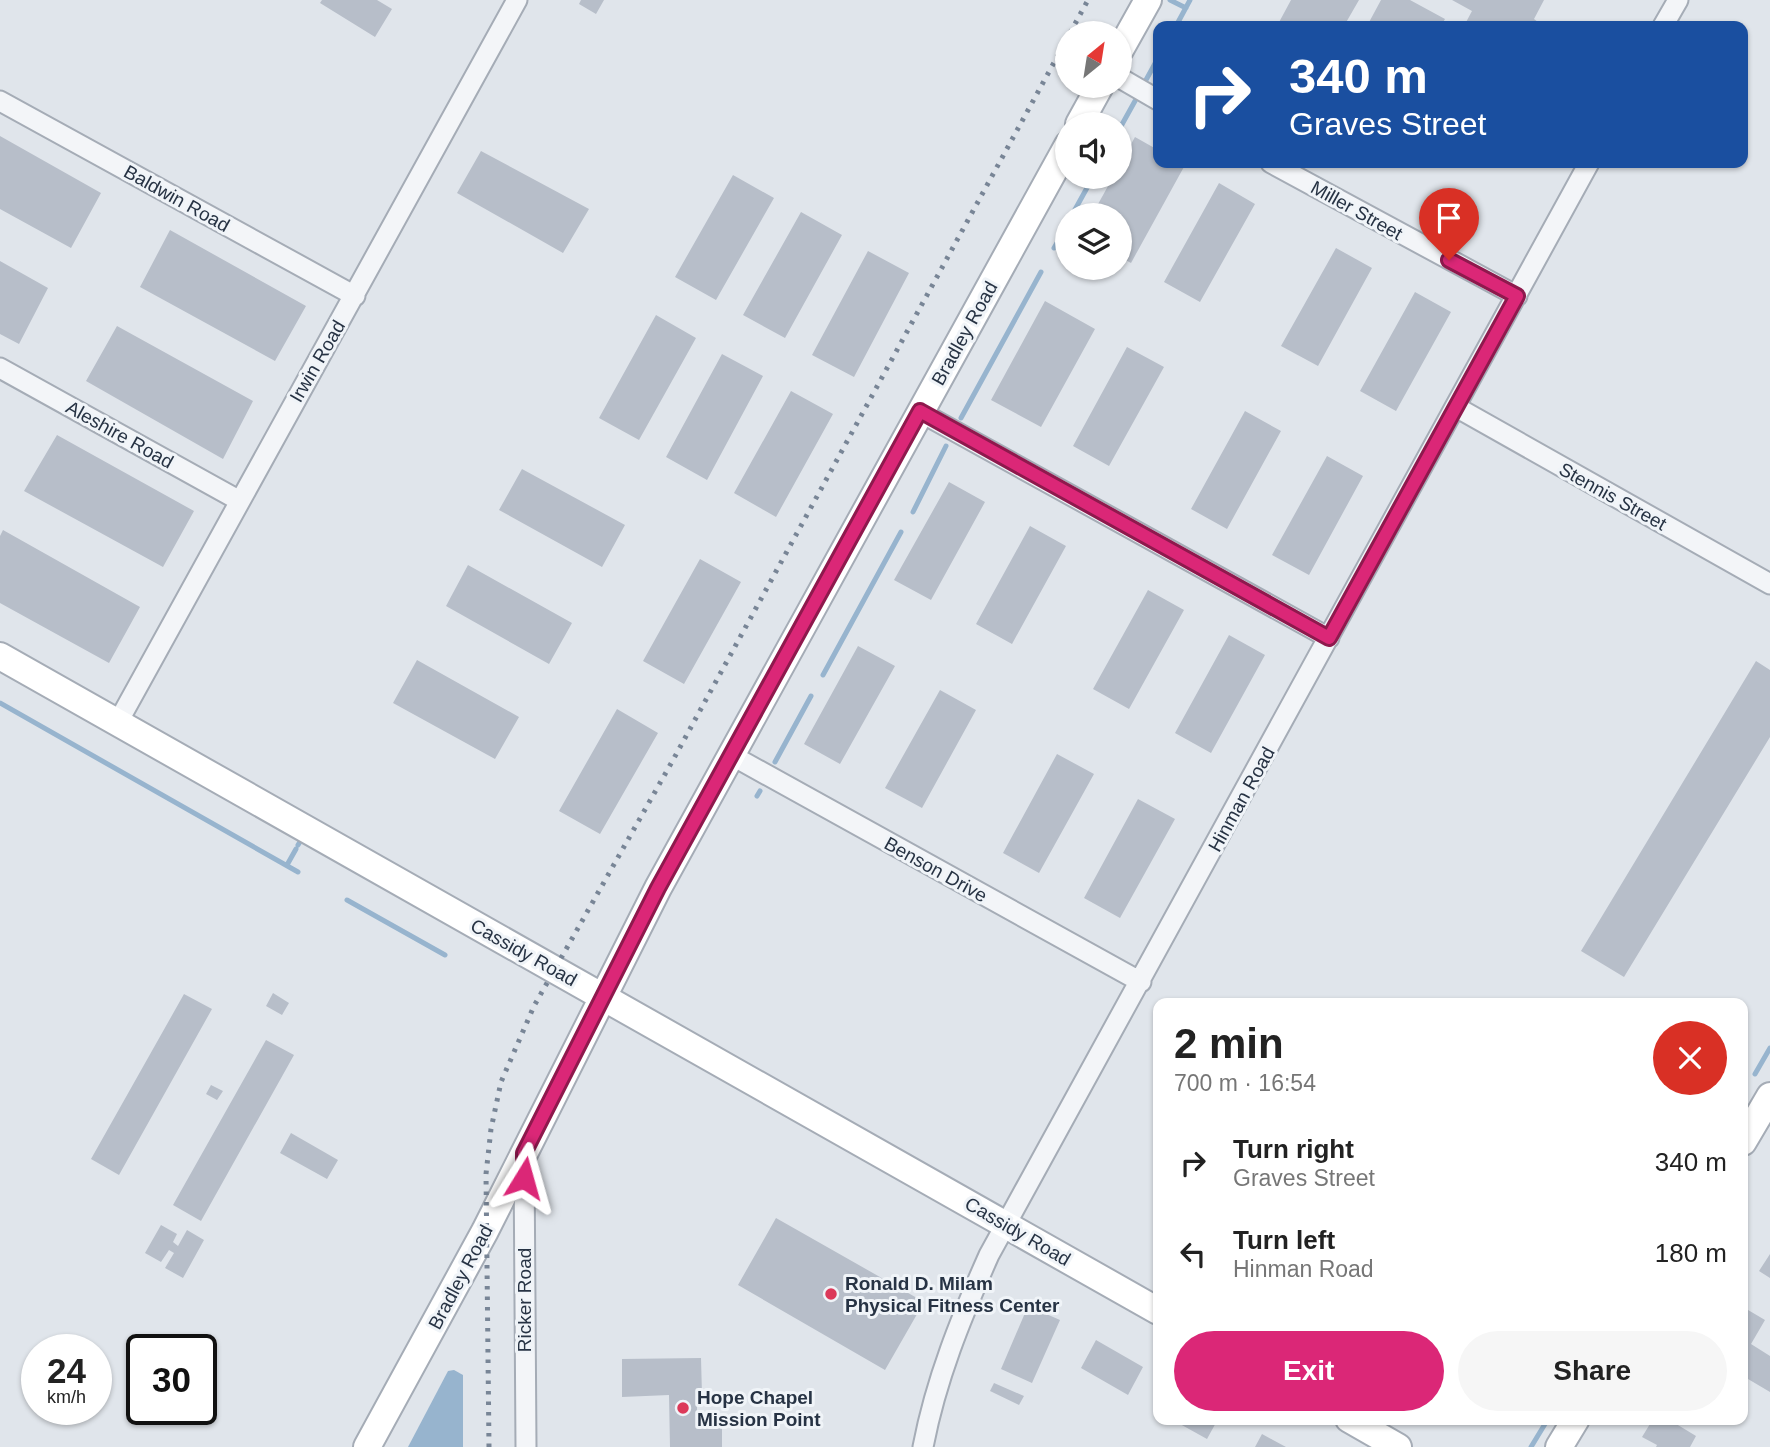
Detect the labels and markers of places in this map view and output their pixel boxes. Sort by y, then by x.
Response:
pin [1419,188,1479,260]
place label: Ronald D. Milam Physical Fitness Center [845,1273,1060,1316]
marker: Ronald D. Milam Physical Fitness Center [823,1286,839,1302]
place label: Hope Chapel Mission Point [697,1387,821,1430]
marker: Hope Chapel Mission Point [675,1400,691,1416]

